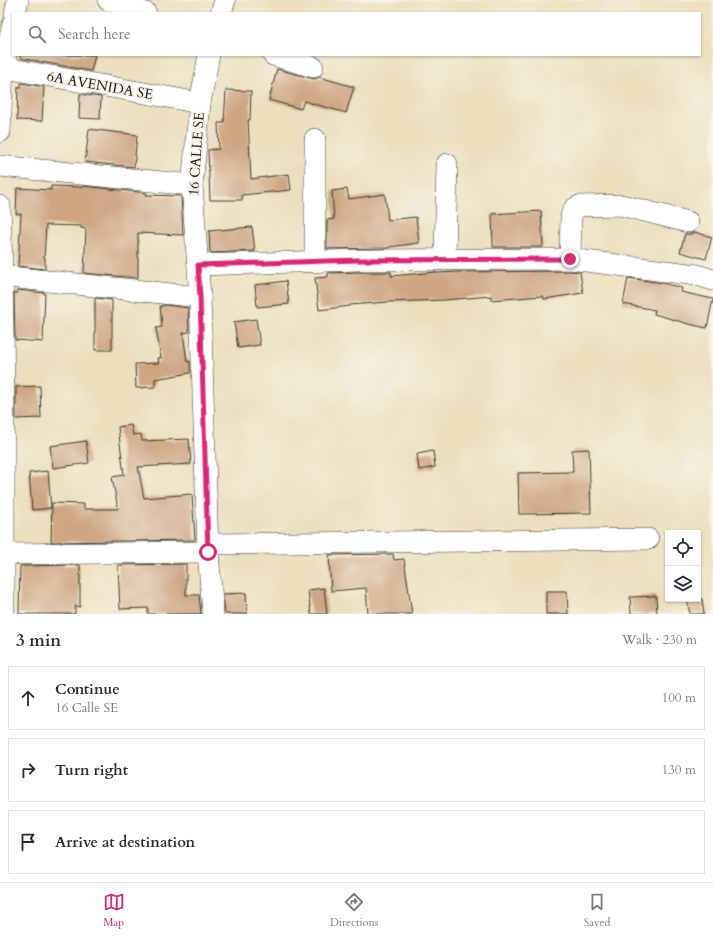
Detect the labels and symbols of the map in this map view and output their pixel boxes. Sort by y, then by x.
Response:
street label: 6A AVENIDA SE [45,67,155,104]
street label: 16 CALLE SE [184,111,209,196]
route end [561,250,579,268]
route start [199,543,217,561]

